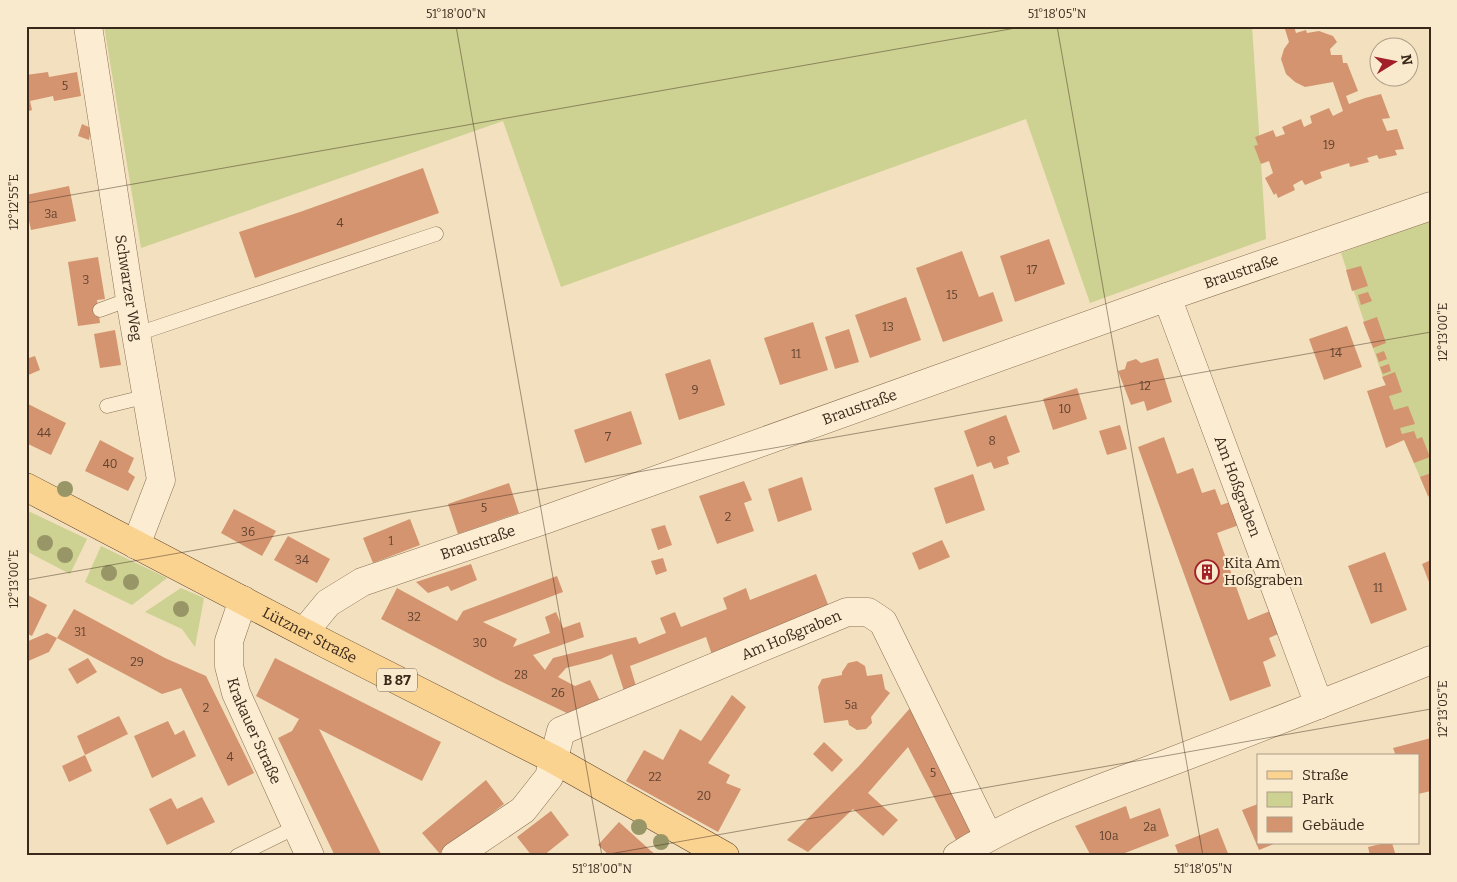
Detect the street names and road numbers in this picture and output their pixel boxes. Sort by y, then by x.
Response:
street label: Schwarzer Weg [111,233,146,343]
street label: Braustraße [1201,250,1281,293]
street label: Braustraße [820,385,899,429]
street label: Am Hoßgraben [1210,433,1265,540]
street label: Braustraße [438,521,518,564]
street label: Lützner Straße [259,603,360,667]
street label: Am Hoßgraben [739,606,844,664]
road number: B 87 [377,668,417,692]
street label: Krakauer Straße [223,676,285,787]

